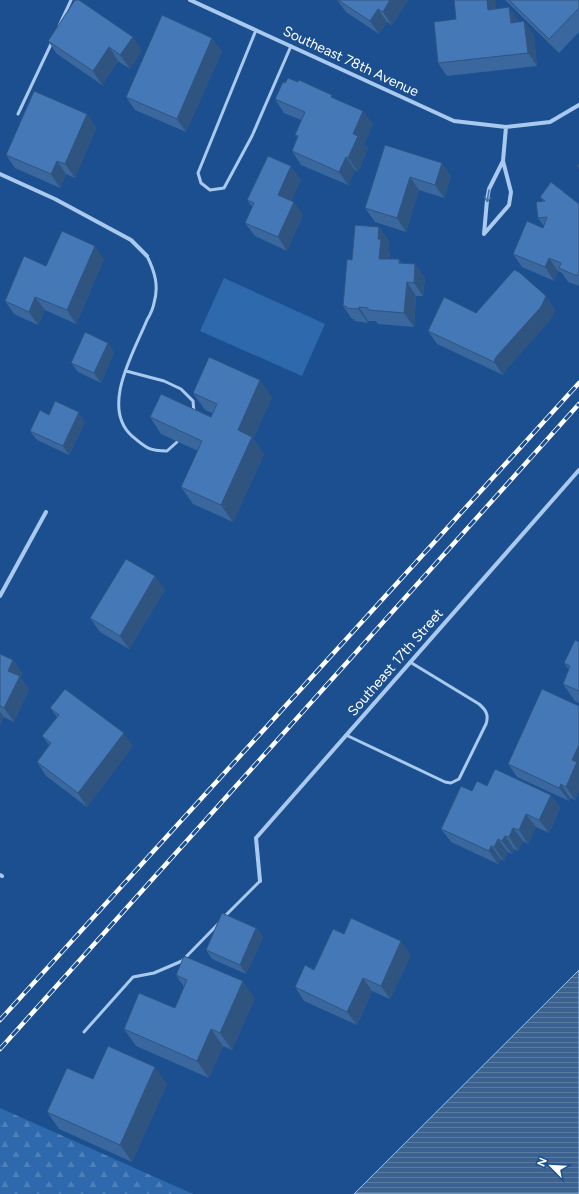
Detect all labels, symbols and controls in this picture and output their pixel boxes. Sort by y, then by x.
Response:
street label: Southeast 78th Avenue [280,23,422,101]
one-way arrow [483,190,491,203]
street label: Southeast 17th Street [344,605,447,720]
north arrow [531,1146,571,1186]
text: N [535,1156,550,1169]

